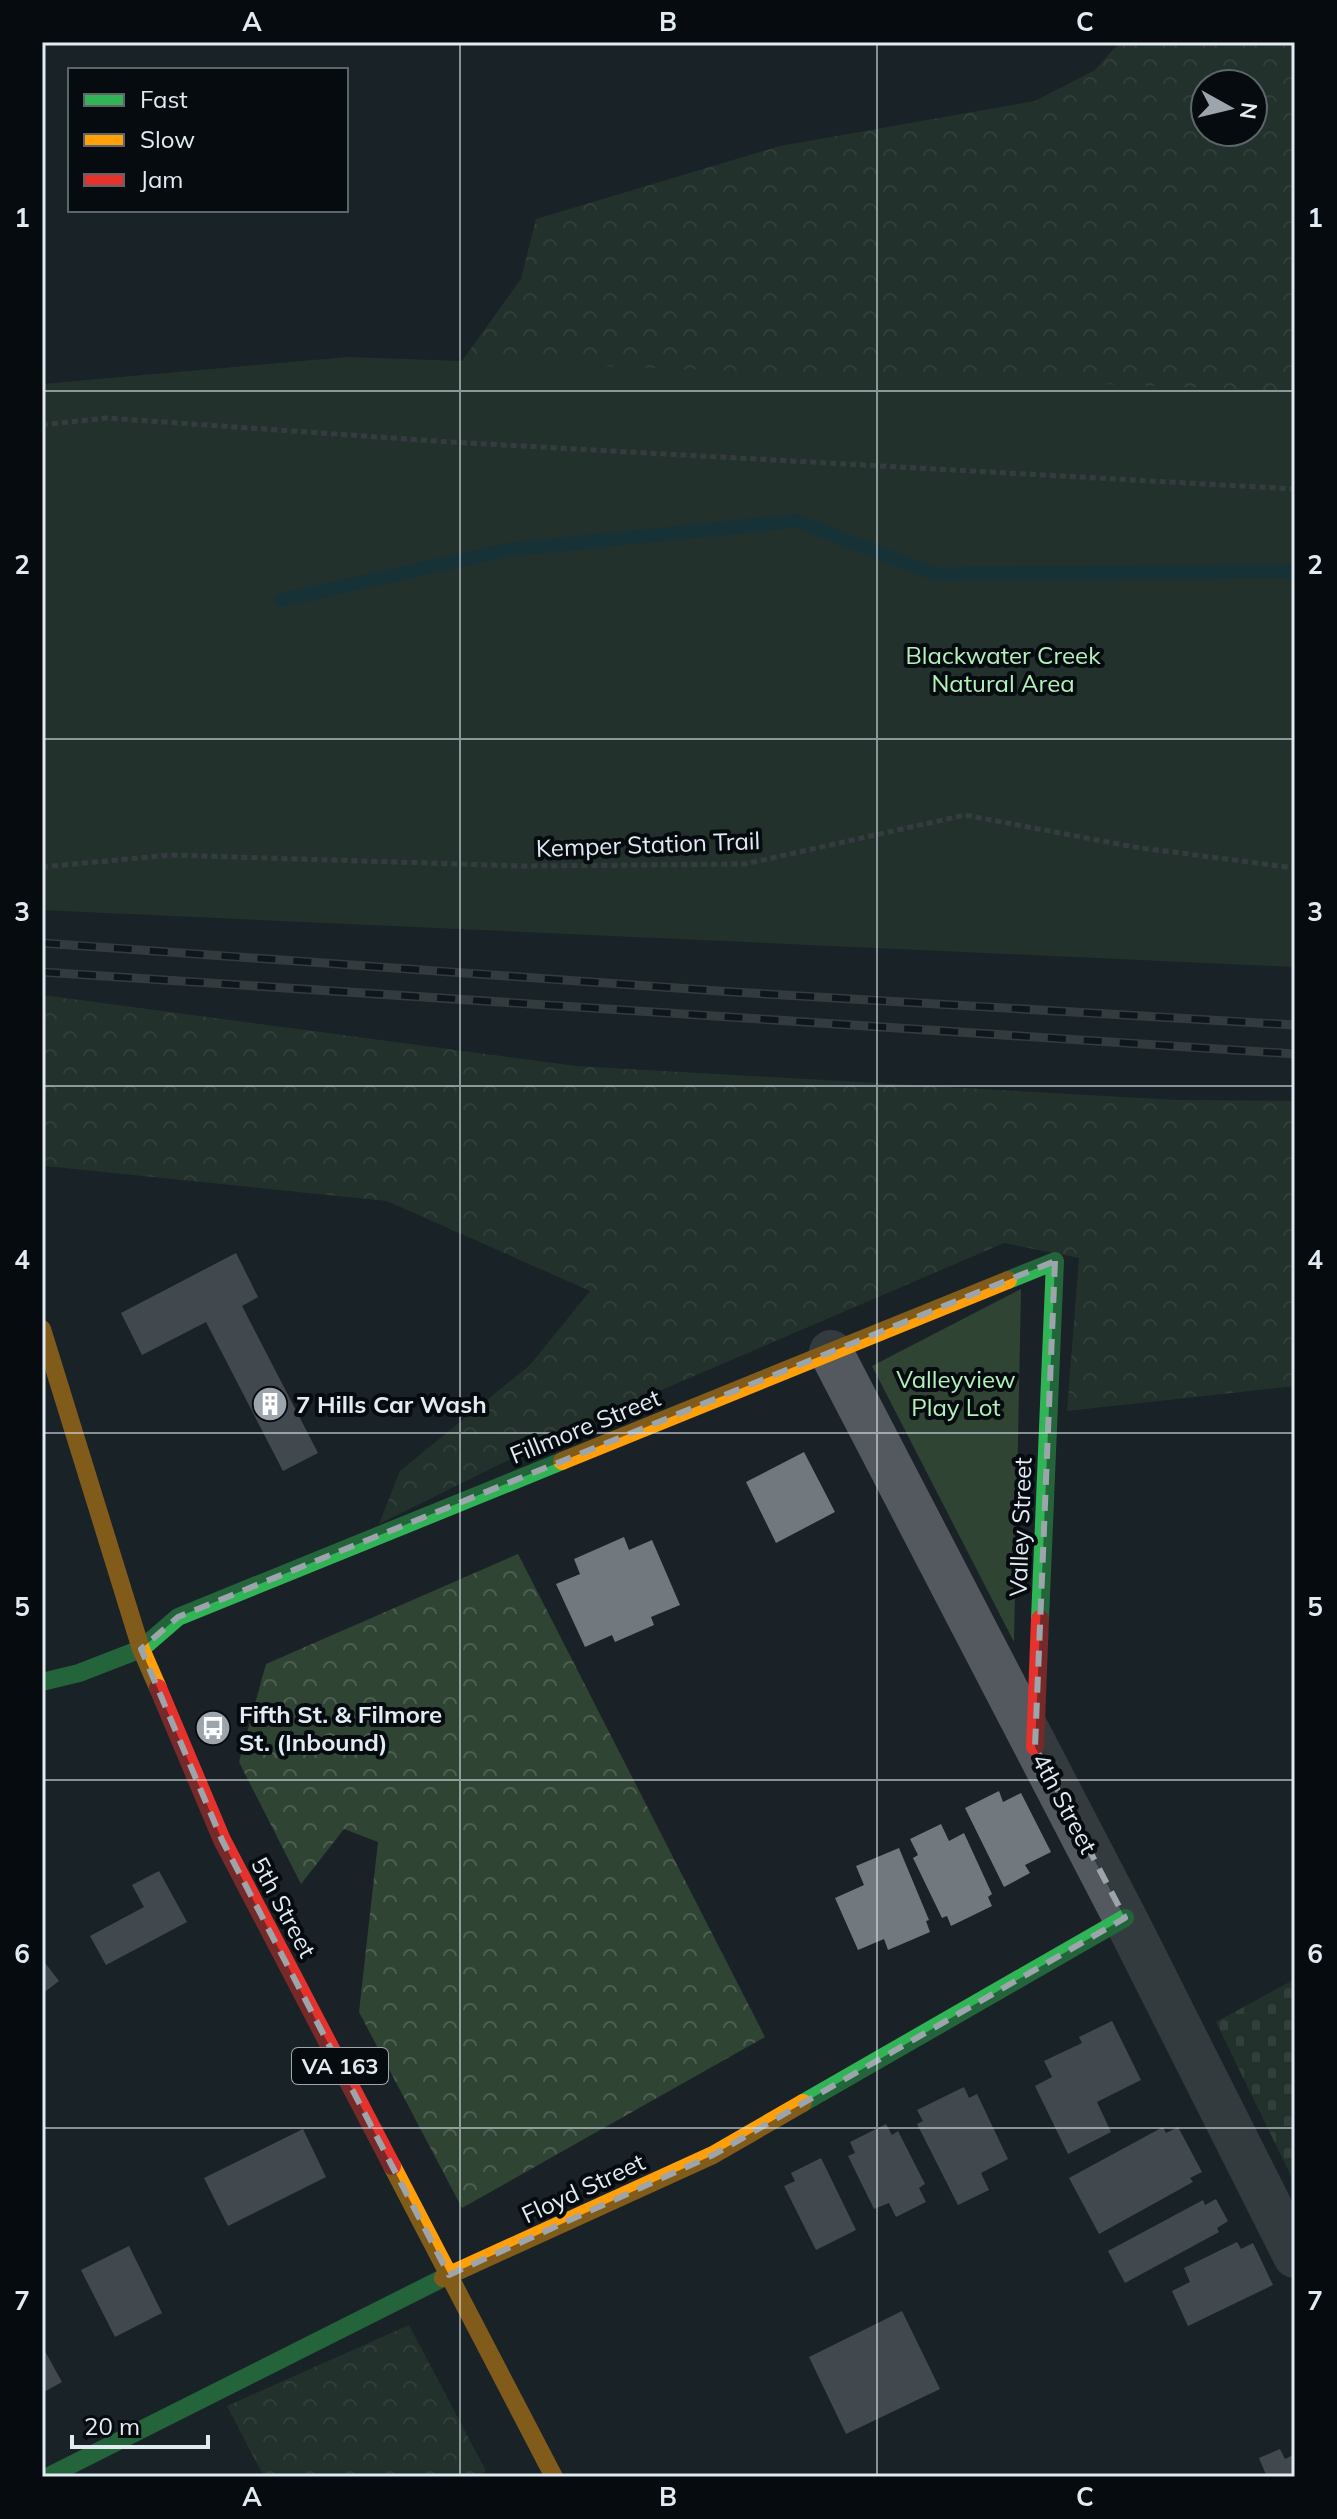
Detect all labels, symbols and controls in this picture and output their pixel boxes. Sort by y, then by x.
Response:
text: A [242,5,262,38]
text: B [659,5,677,38]
text: C [1076,5,1094,38]
legend [68,68,348,212]
north arrow [1189,68,1269,148]
text: Fast [140,84,188,114]
text: N [1234,101,1264,121]
text: Slow [140,124,195,154]
text: Jam [140,164,183,194]
text: 1 [14,201,30,234]
text: 1 [1307,201,1323,234]
text: 2 [14,548,30,581]
text: 2 [1307,548,1323,581]
park label: Blackwater Creek Natural Area [905,640,1101,698]
street label: Kemper Station Trail [535,825,761,863]
text: 3 [14,895,30,928]
text: 3 [1307,895,1323,928]
text: 4 [14,1243,30,1276]
text: 4 [1307,1243,1323,1276]
park label: Valleyview Play Lot [896,1364,1016,1422]
street label: Fillmore Street [505,1382,665,1470]
building icon: 7 Hills Car Wash [251,1385,289,1423]
place label: 7 Hills Car Wash [296,1389,487,1419]
street label: Valley Street [1003,1457,1037,1597]
text: 5 [14,1590,30,1623]
text: 5 [1307,1590,1323,1623]
place label: Fifth St. & Filmore St. (Inbound) [239,1699,442,1757]
bus stop icon: Fifth St. & Filmore St. (Inbound) [194,1709,232,1747]
street label: 4th Street [1026,1748,1104,1858]
street label: 5th Street [245,1852,323,1962]
text: 6 [14,1937,30,1970]
text: 6 [1307,1937,1323,1970]
road number: VA 163 [292,2048,388,2084]
street label: Floyd Street [517,2146,649,2230]
text: 7 [14,2284,30,2317]
text: 7 [1307,2284,1323,2317]
scale bar [72,2399,208,2449]
text: 20 m [84,2411,140,2441]
text: A [242,2480,262,2513]
text: B [659,2480,677,2513]
text: C [1076,2480,1094,2513]

